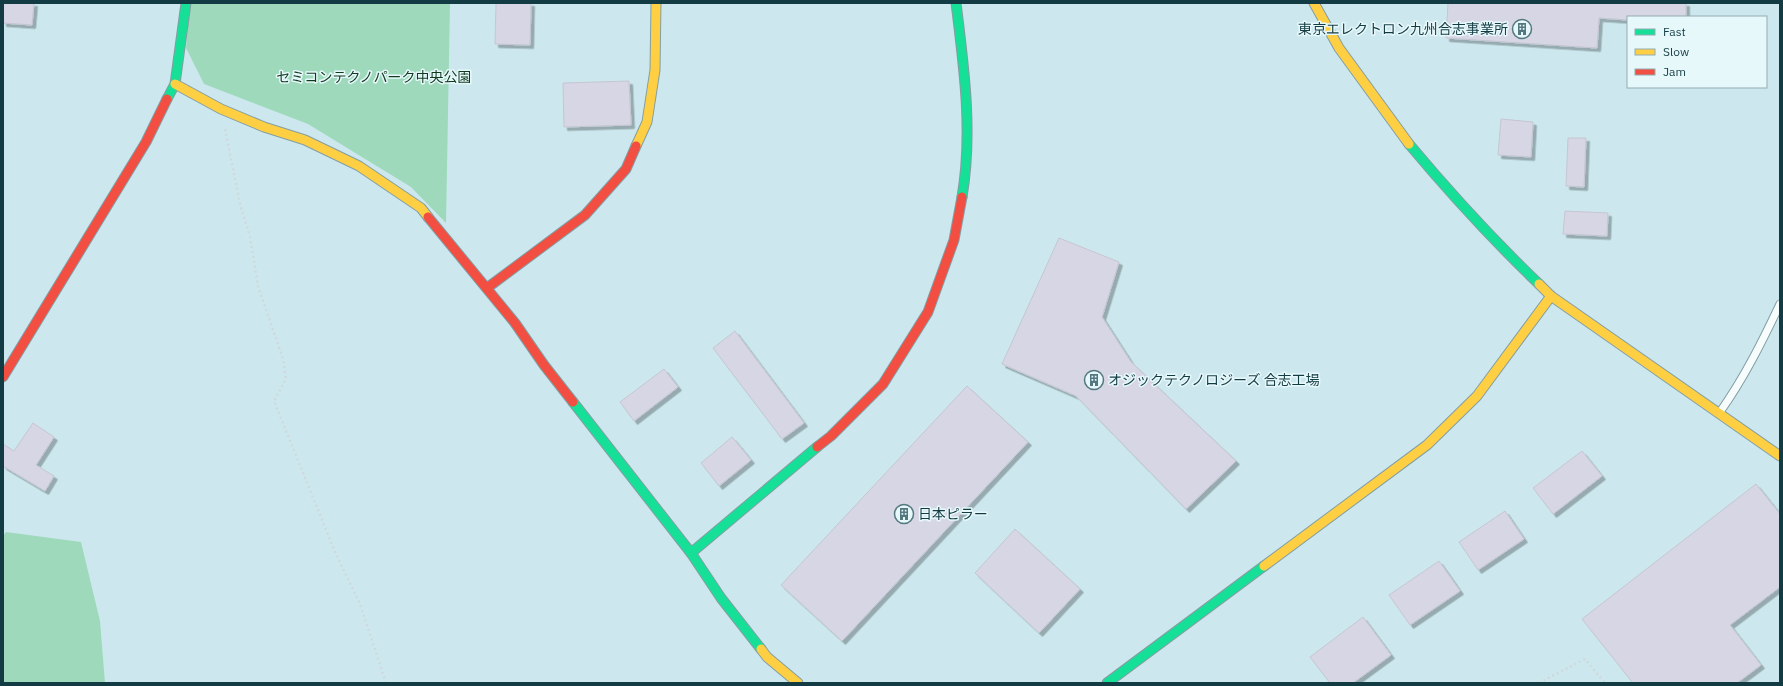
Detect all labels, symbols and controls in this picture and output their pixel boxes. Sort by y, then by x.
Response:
legend [1627,16,1767,88]
building icon: 東京エレクトロン九州合志事業所 [1511,18,1533,40]
place label: 東京エレクトロン九州合志事業所 [1298,20,1508,38]
text: Fast [1663,24,1686,39]
text: Slow [1663,44,1689,59]
text: Jam [1663,64,1686,79]
park label: セミコンテクノパーク中央公園 [276,68,472,86]
building icon: オジックテクノロジーズ 合志工場 [1083,369,1105,391]
place label: オジックテクノロジーズ 合志工場 [1108,371,1320,389]
building icon: 日本ピラー [893,503,915,525]
place label: 日本ピラー [918,505,988,523]

